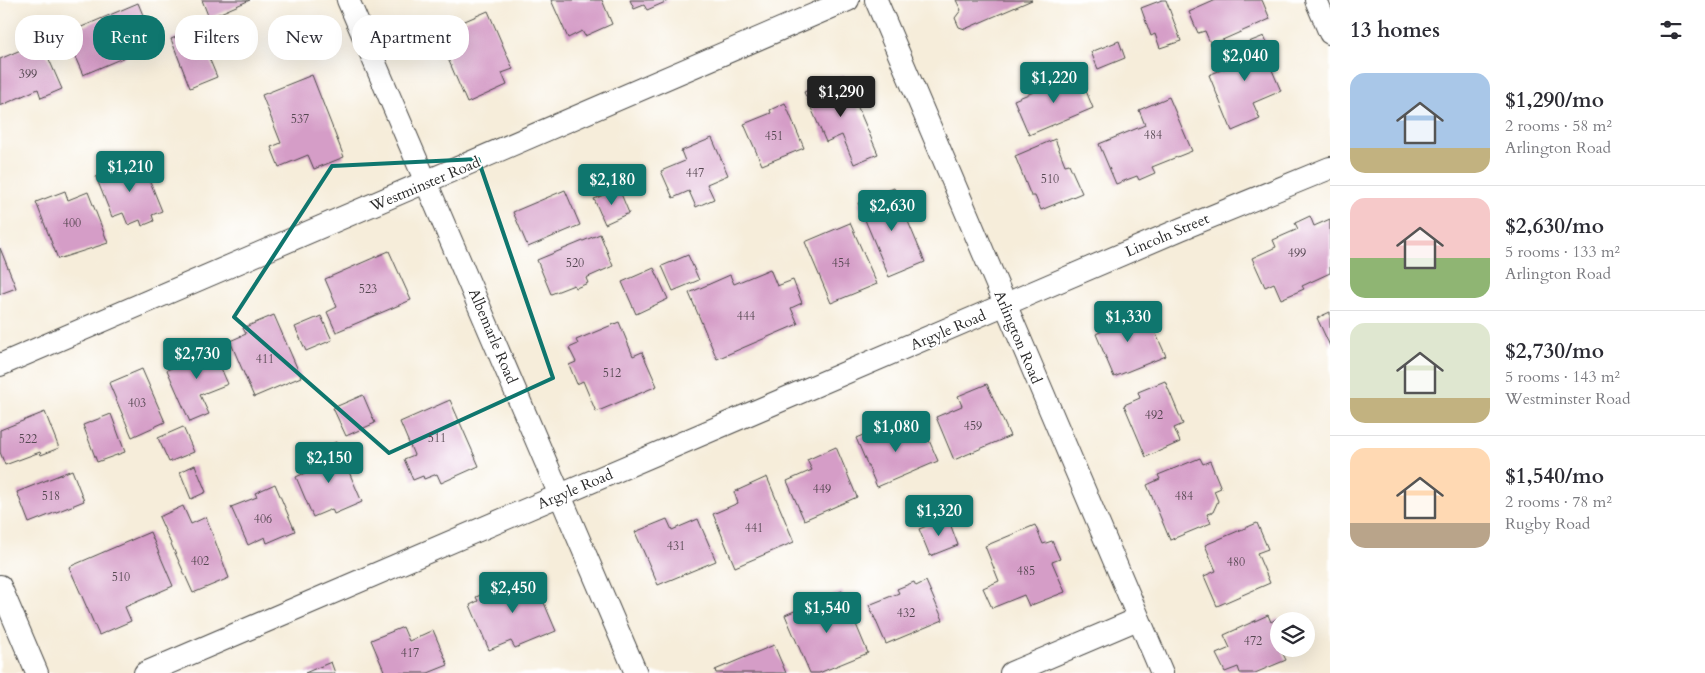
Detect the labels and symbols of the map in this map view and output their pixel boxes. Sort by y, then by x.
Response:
pin: $2,040 [1204,39,1286,82]
pin: $1,220 [1013,62,1095,104]
house number: 399 [19,66,37,82]
pin: $1,290 [800,76,882,118]
house number: 537 [291,111,309,127]
house number: 484 [1144,127,1162,143]
house number: 451 [765,128,783,144]
pin: $1,210 [89,150,171,193]
street label: Westminster Road [366,152,483,217]
pin: $2,180 [571,164,653,206]
house number: 447 [686,165,704,181]
house number: 510 [1041,171,1059,187]
pin: $2,630 [851,190,933,232]
street label: Lincoln Street [1122,208,1212,262]
house number: 400 [63,215,81,231]
house number: 499 [1288,245,1306,261]
house number: 520 [566,255,584,271]
house number: 454 [832,255,850,271]
house number: 523 [359,281,377,297]
street label: Albemarle Road [464,285,522,387]
street label: Arlington Road [989,287,1047,387]
pin: $1,330 [1087,300,1169,343]
street label: Argyle Road [907,305,989,355]
house number: 444 [737,308,755,324]
pin: $2,730 [156,338,238,380]
house number: 411 [256,351,274,367]
house number: 512 [603,365,621,381]
house number: 403 [128,395,146,411]
house number: 492 [1145,407,1163,423]
pin: $1,080 [855,410,937,453]
house number: 459 [964,418,982,434]
house number: 511 [428,430,446,446]
house number: 522 [19,431,37,447]
pin: $2,150 [288,442,370,484]
street label: Argyle Road [534,464,616,514]
house number: 449 [813,481,831,497]
house number: 518 [42,488,60,504]
house number: 484 [1175,488,1193,504]
pin: $1,320 [898,494,980,537]
house number: 406 [254,511,272,527]
house number: 441 [745,520,763,536]
house number: 431 [667,538,685,554]
house number: 402 [191,553,209,569]
house number: 480 [1227,554,1245,570]
house number: 485 [1017,563,1035,579]
house number: 510 [112,569,130,585]
pin: $2,450 [472,572,554,614]
pin: $1,540 [786,592,868,634]
house number: 432 [897,605,915,621]
house number: 472 [1244,633,1262,649]
house number: 417 [401,645,419,661]

